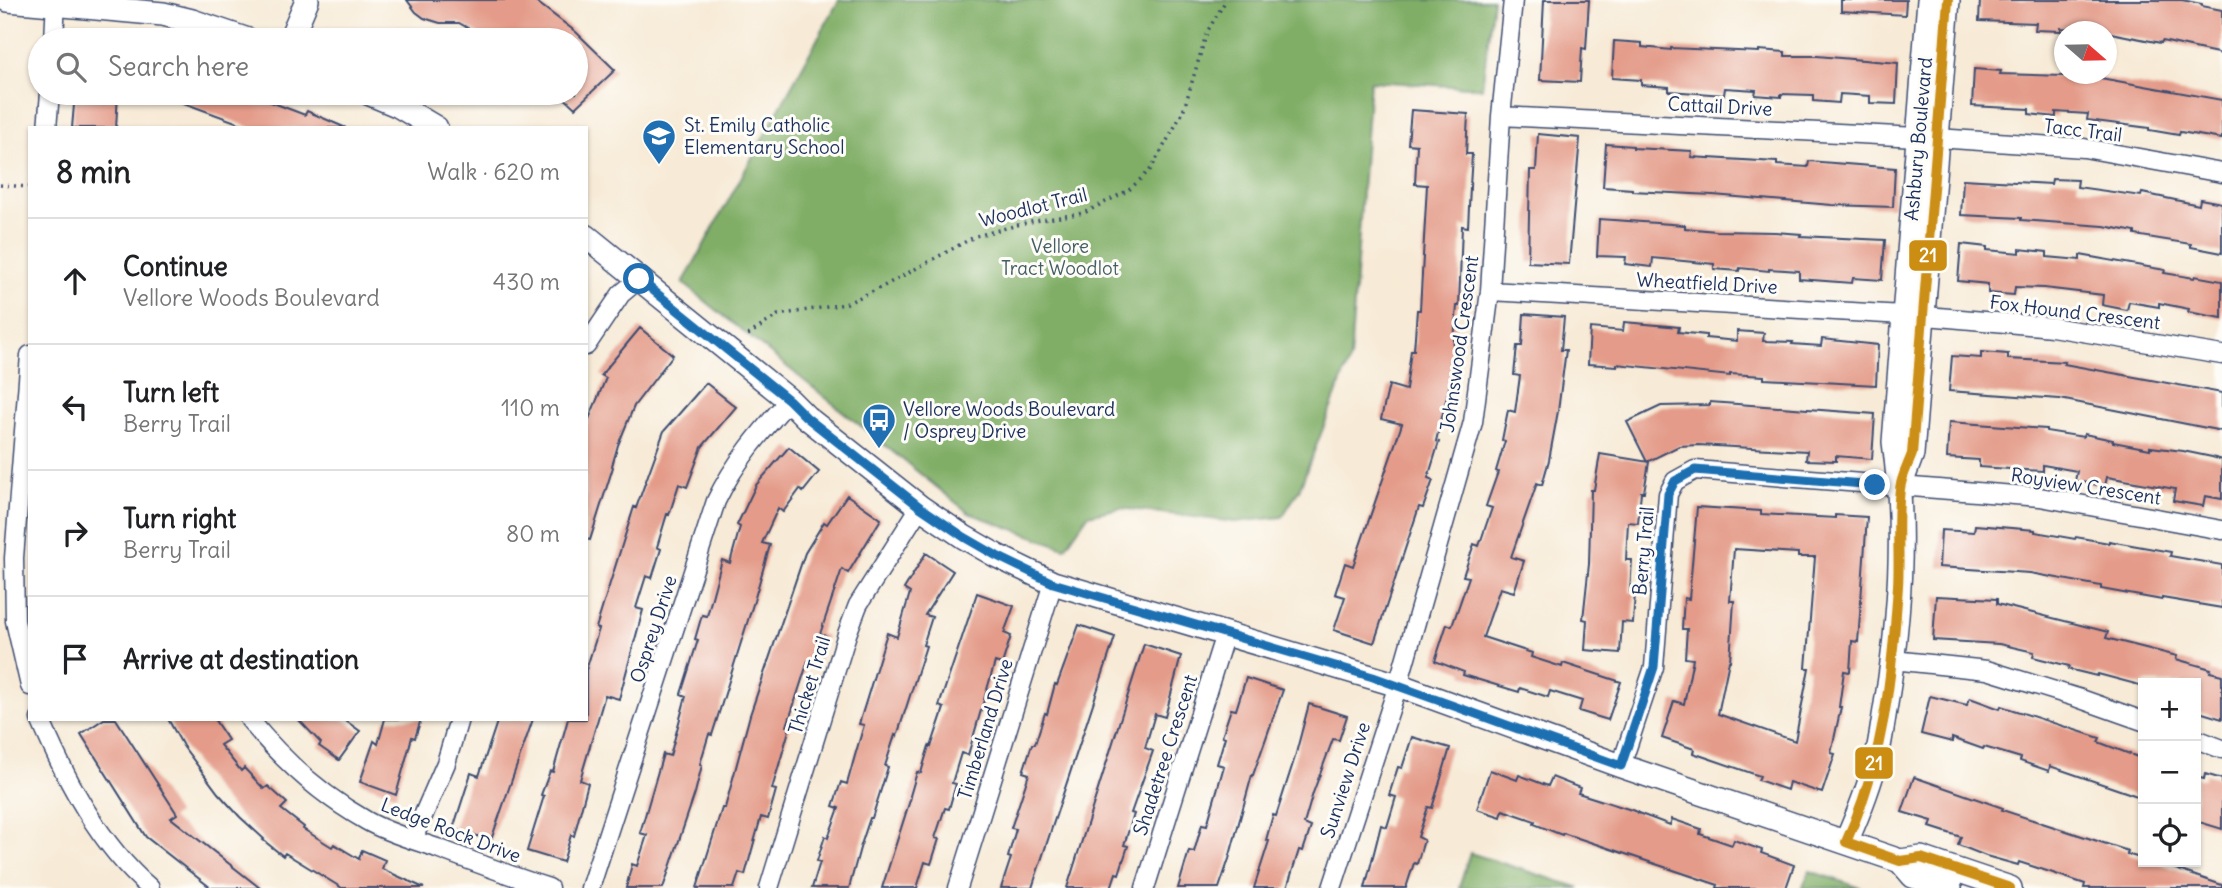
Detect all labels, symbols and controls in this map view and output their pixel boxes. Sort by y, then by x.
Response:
north arrow [2054,21,2117,84]
search box [28,28,588,105]
icon: search [52,48,90,86]
text: Search here [108,50,249,83]
street label: Ashbury Boulevard [1899,56,1937,222]
street label: Cattail Drive [1667,91,1773,121]
place label: St. Emily Catholic Elementary School [684,113,845,159]
street label: Tacc Trail [2042,113,2124,147]
school or university icon: St. Emily Catholic Elementary School [640,117,678,166]
text: 8 min [56,153,131,191]
text: Walk · 620 m [427,157,560,186]
street label: Woodlot Trail [977,182,1089,232]
park label: Vellore Tract Woodlot [1001,234,1119,280]
line badge: 21 [1908,239,1948,272]
text: 21 [1919,243,1937,267]
text: Continue [123,250,228,283]
street label: Johnswood Crescent [1435,254,1483,434]
icon: ahead [56,262,94,300]
route start [623,263,654,294]
text: 430 m [493,267,560,296]
street label: Wheatfield Drive [1636,267,1778,299]
text: Vellore Woods Boulevard [123,283,380,312]
street label: Fox Hound Crescent [1988,290,2162,334]
text: Turn left [123,376,219,409]
icon: left [56,388,94,426]
text: 110 m [501,393,560,422]
place label: Vellore Woods Boulevard / Osprey Drive [903,397,1115,443]
bus stop icon: Vellore Woods Boulevard / Osprey Drive [860,401,898,450]
text: Berry Trail [123,409,231,438]
street label: Royview Crescent [2009,462,2163,510]
route end [1859,469,1890,500]
text: Turn right [123,502,236,535]
street label: Berry Trail [1627,506,1659,596]
icon: right [56,514,94,552]
text: 80 m [506,519,560,548]
text: Berry Trail [123,535,231,564]
street label: Osprey Drive [624,572,682,686]
street label: Thicket Trail [783,633,835,737]
icon: arrive [56,640,94,678]
text: Arrive at destination [123,643,359,676]
street label: Timberland Drive [952,656,1018,802]
street label: Shadetree Crescent [1128,672,1202,838]
map controls [2138,678,2201,867]
button: + [2138,678,2201,741]
street label: Sunview Drive [1315,719,1375,841]
button: − [2138,741,2201,804]
line badge: 21 [1854,746,1894,780]
text: 21 [1865,751,1883,775]
street label: Ledge Rock Drive [378,792,524,868]
button: locate [2138,804,2201,867]

